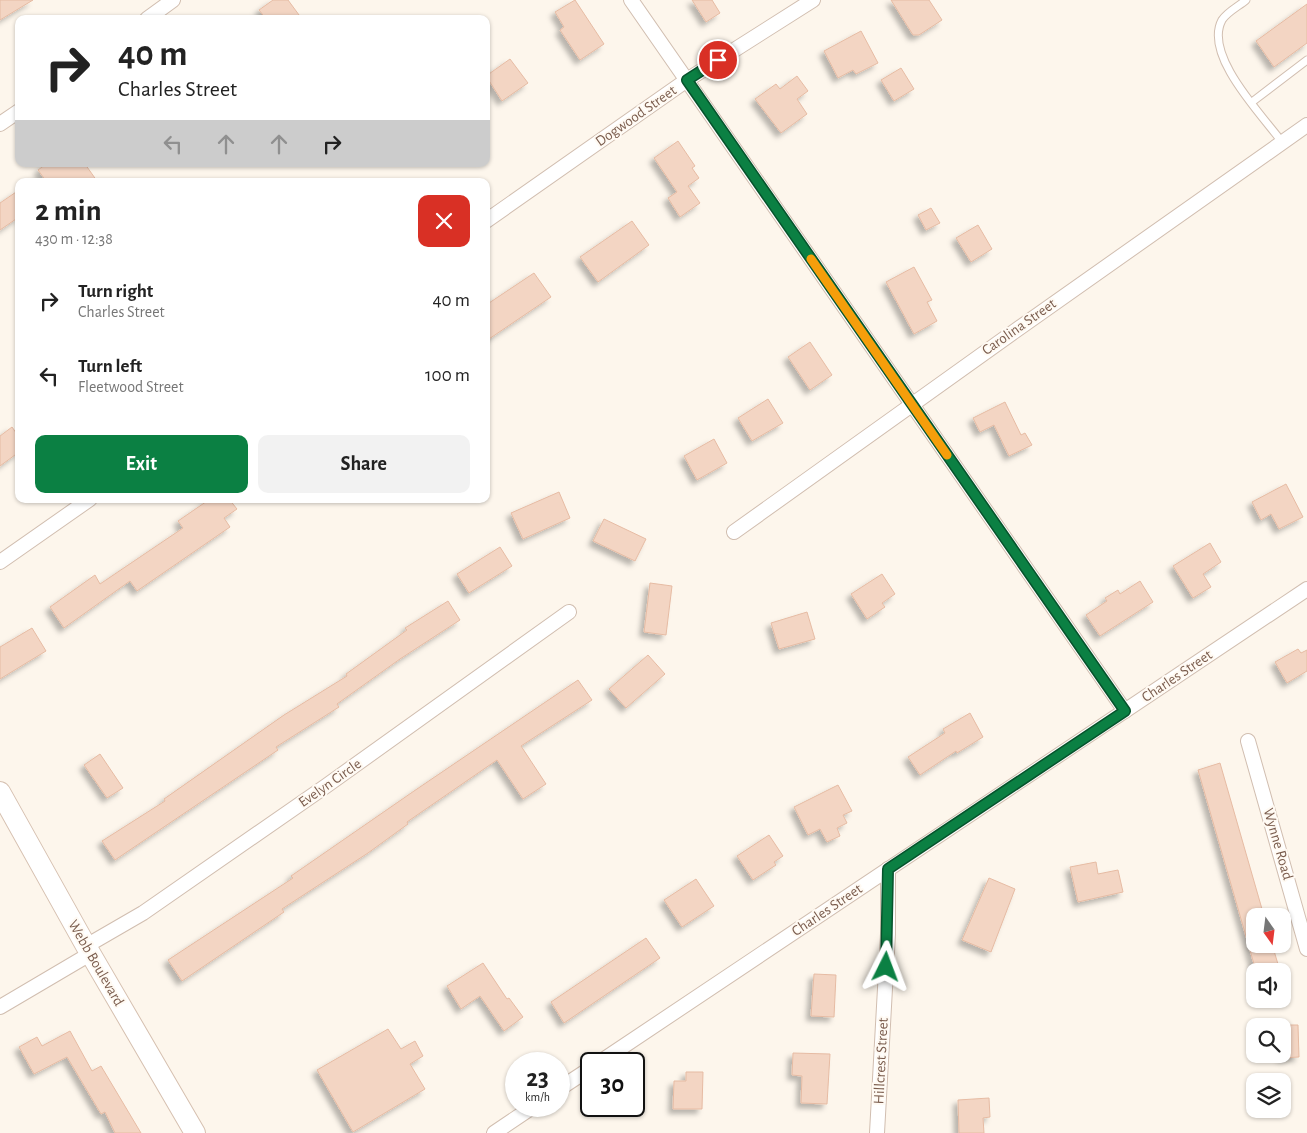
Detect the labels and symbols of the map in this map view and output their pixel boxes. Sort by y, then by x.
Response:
pin [697,39,739,81]
street label: Dogwood Street [593,83,679,149]
street label: Carolina Street [979,296,1059,358]
street label: Charles Street [1139,647,1215,705]
street label: Evelyn Circle [296,756,364,810]
street label: Wynne Road [1261,806,1295,882]
street label: Charles Street [789,881,865,939]
north arrow [1246,908,1291,952]
street label: Webb Boulevard [65,917,127,1009]
position arrow [859,940,911,992]
street label: Hillcrest Street [871,1017,891,1105]
speed limit sign: 30 [580,1052,645,1117]

